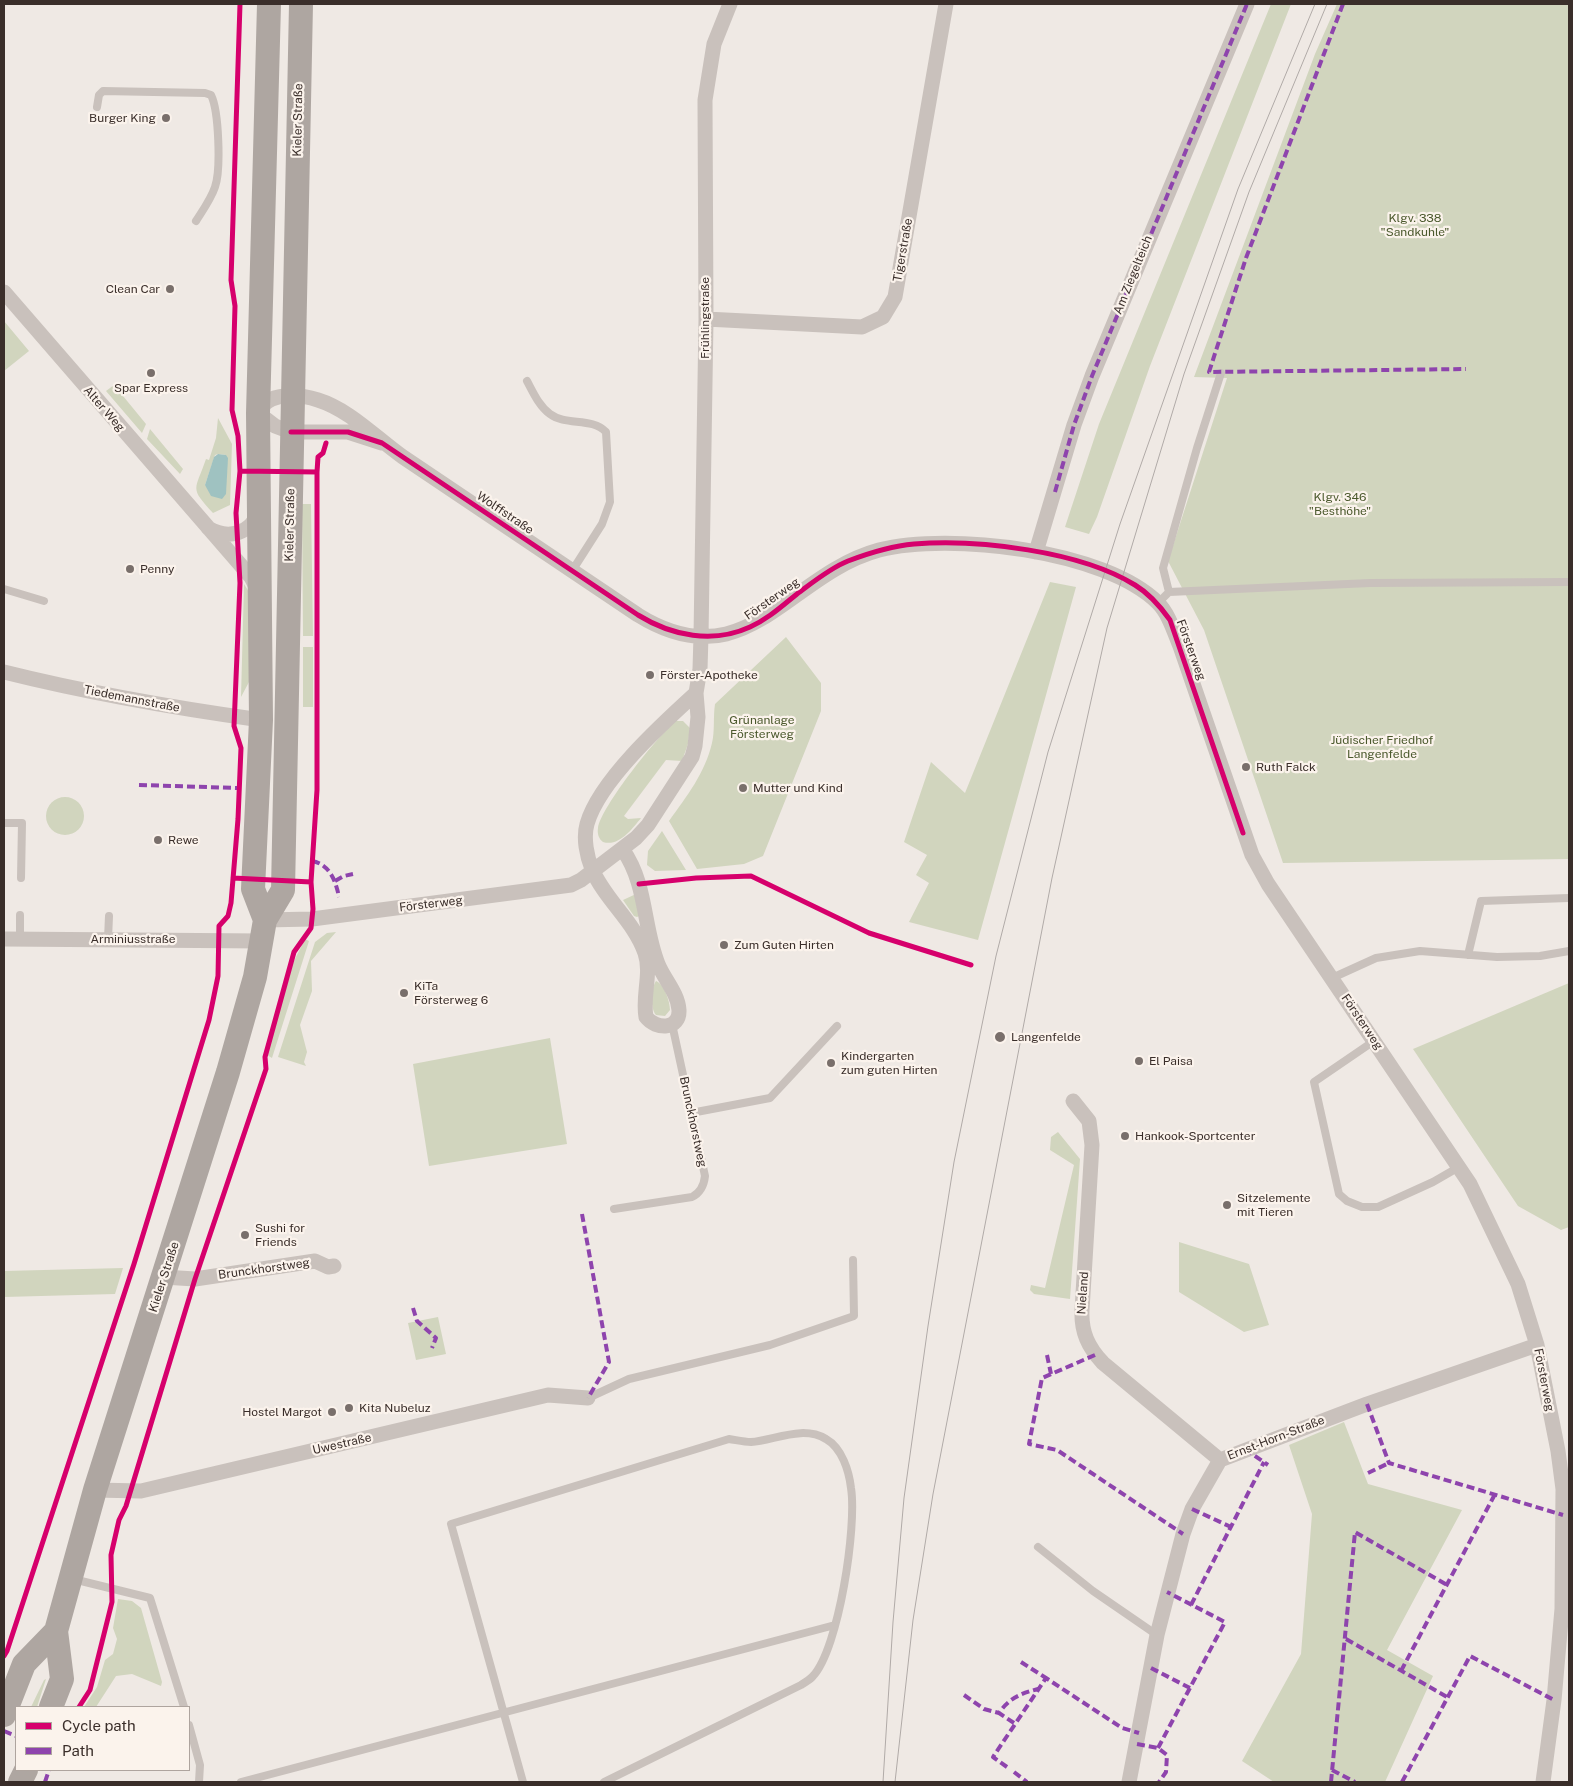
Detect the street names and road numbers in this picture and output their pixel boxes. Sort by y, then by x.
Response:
street label: Kieler Straße [290,83,306,157]
street label: Tigerstraße [890,217,916,283]
street label: Am Ziegelteich [1111,233,1155,317]
street label: Frühlingstraße [698,277,712,359]
street label: Alter Weg [80,383,128,435]
street label: Kieler Straße [282,488,298,562]
street label: Wolffstraße [474,489,536,537]
street label: Försterweg [742,575,802,623]
street label: Försterweg [1173,617,1209,683]
street label: Tiedemannstraße [83,683,181,715]
street label: Försterweg [398,893,464,915]
street label: Arminiusstraße [90,932,176,946]
street label: Försterweg [1338,991,1386,1053]
street label: Brunckhorstweg [676,1075,710,1169]
street label: Kieler Straße [146,1240,182,1314]
street label: Brunckhorstweg [217,1255,311,1283]
street label: Nieland [1074,1271,1092,1315]
street label: Försterweg [1531,1347,1557,1413]
street label: Ernst-Horn-Straße [1225,1413,1327,1463]
street label: Uwestraße [311,1430,373,1458]

